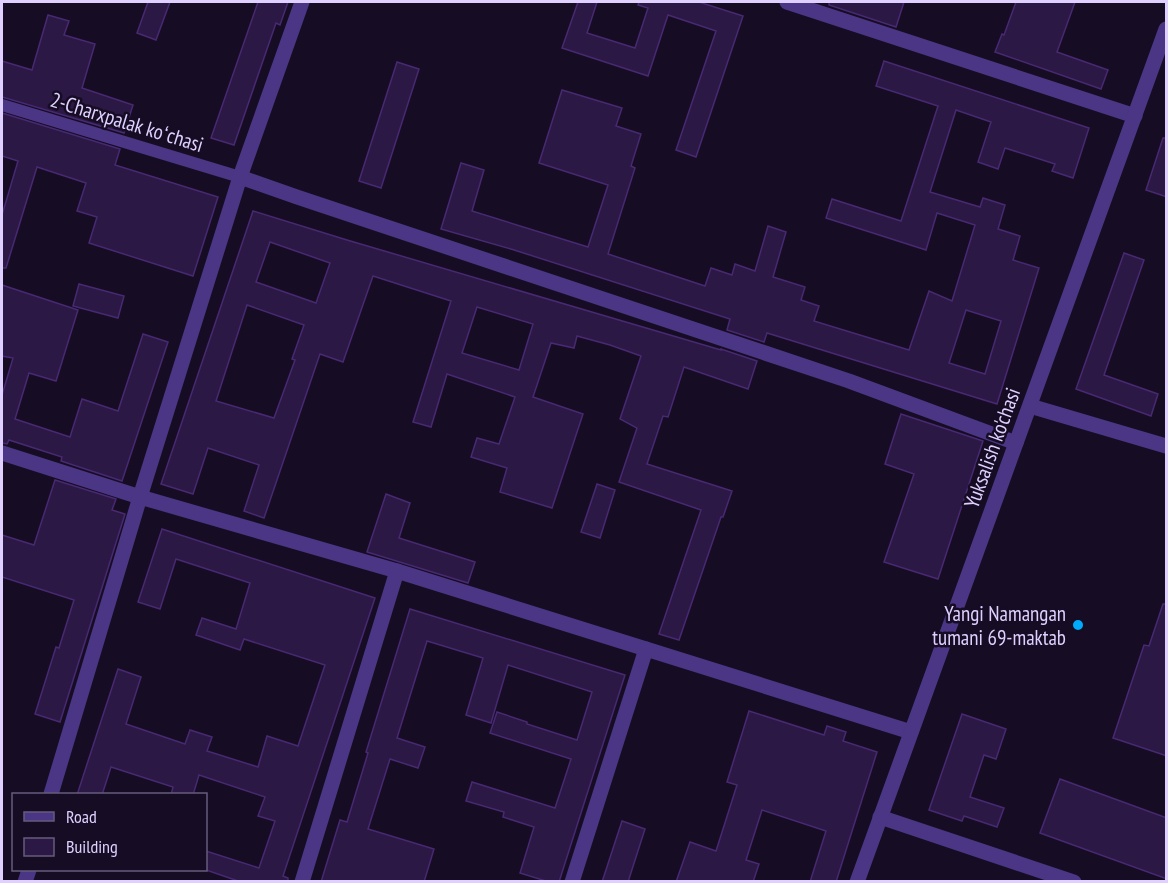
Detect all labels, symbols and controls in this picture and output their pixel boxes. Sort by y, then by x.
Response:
street label: 2-Charxpalak koʻchasi [47,86,207,158]
street label: Yuksalish ko'chasi [958,384,1026,512]
place label: Yangi Namangan tumani 69-maktab [932,600,1066,651]
marker: Yangi Namangan tumani 69-maktab [1071,618,1085,632]
legend [12,793,207,871]
text: Road [66,805,97,828]
text: Building [66,835,118,858]

